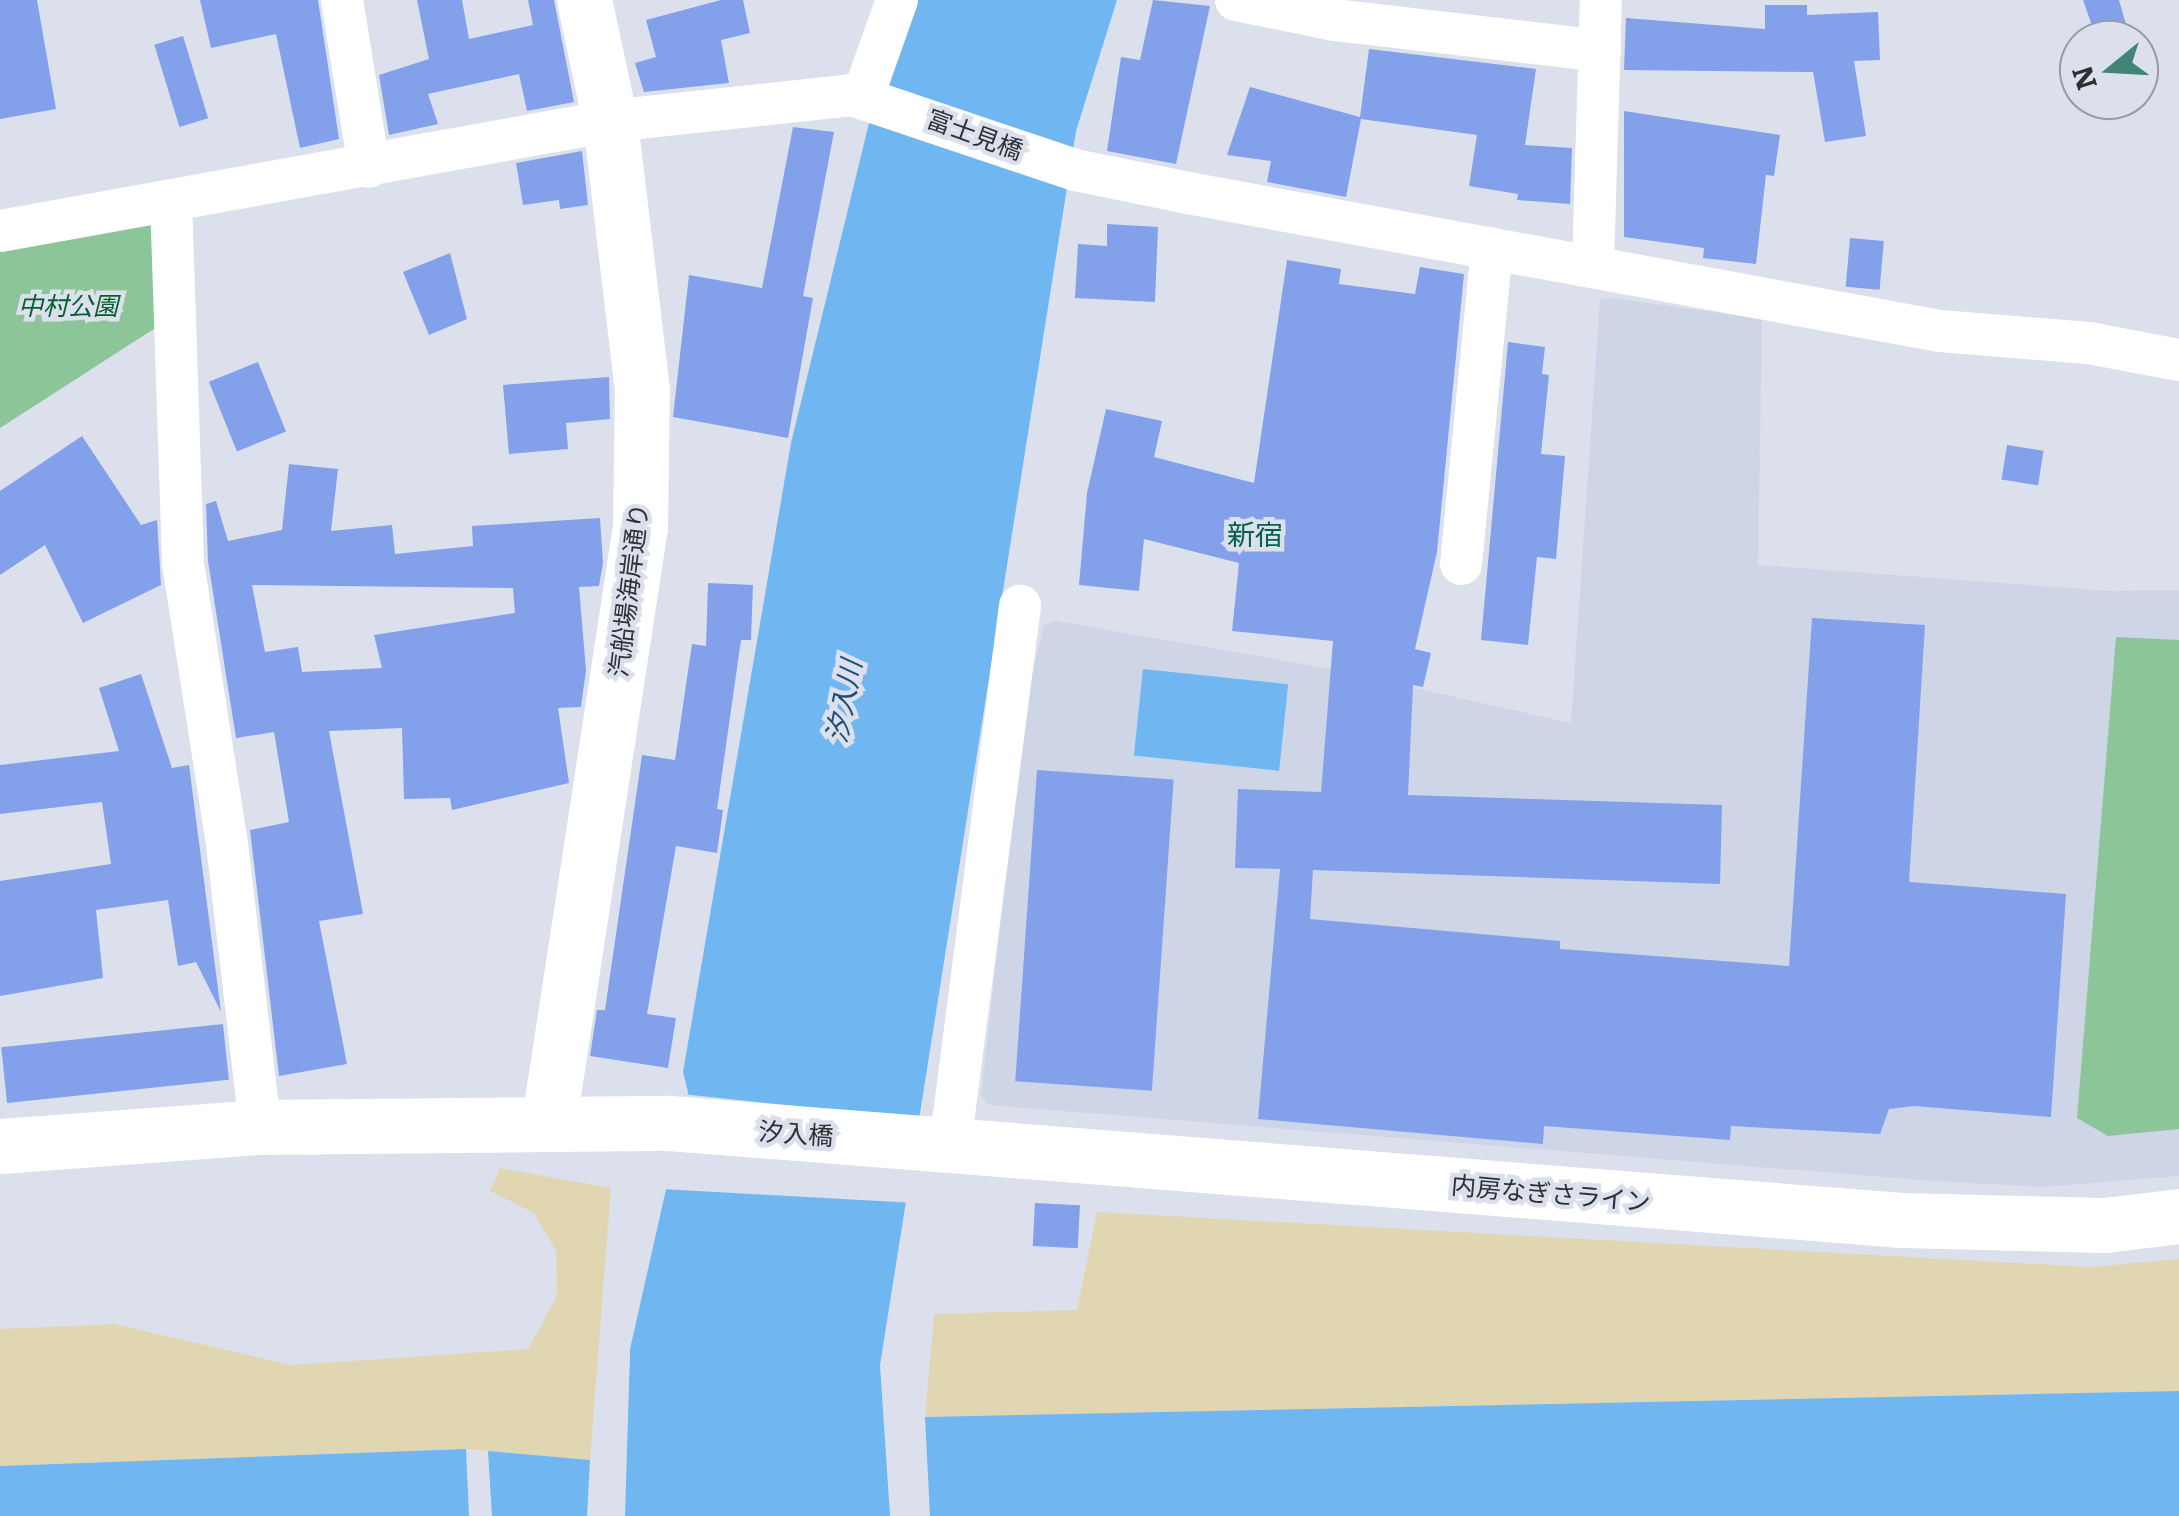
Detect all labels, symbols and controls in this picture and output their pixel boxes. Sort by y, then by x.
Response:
north arrow [2059,20,2159,120]
text: N [2059,61,2106,96]
street label: 富士見橋 [923,103,1027,165]
park label: 中村公園 [18,290,118,320]
street label: 汽船場海岸通り [602,501,654,679]
district label: 新宿 [1227,516,1283,550]
water label: 汐入川 [817,657,867,745]
street label: 汐入橋 [758,1115,834,1151]
street label: 内房なぎさライン [1450,1169,1652,1217]

